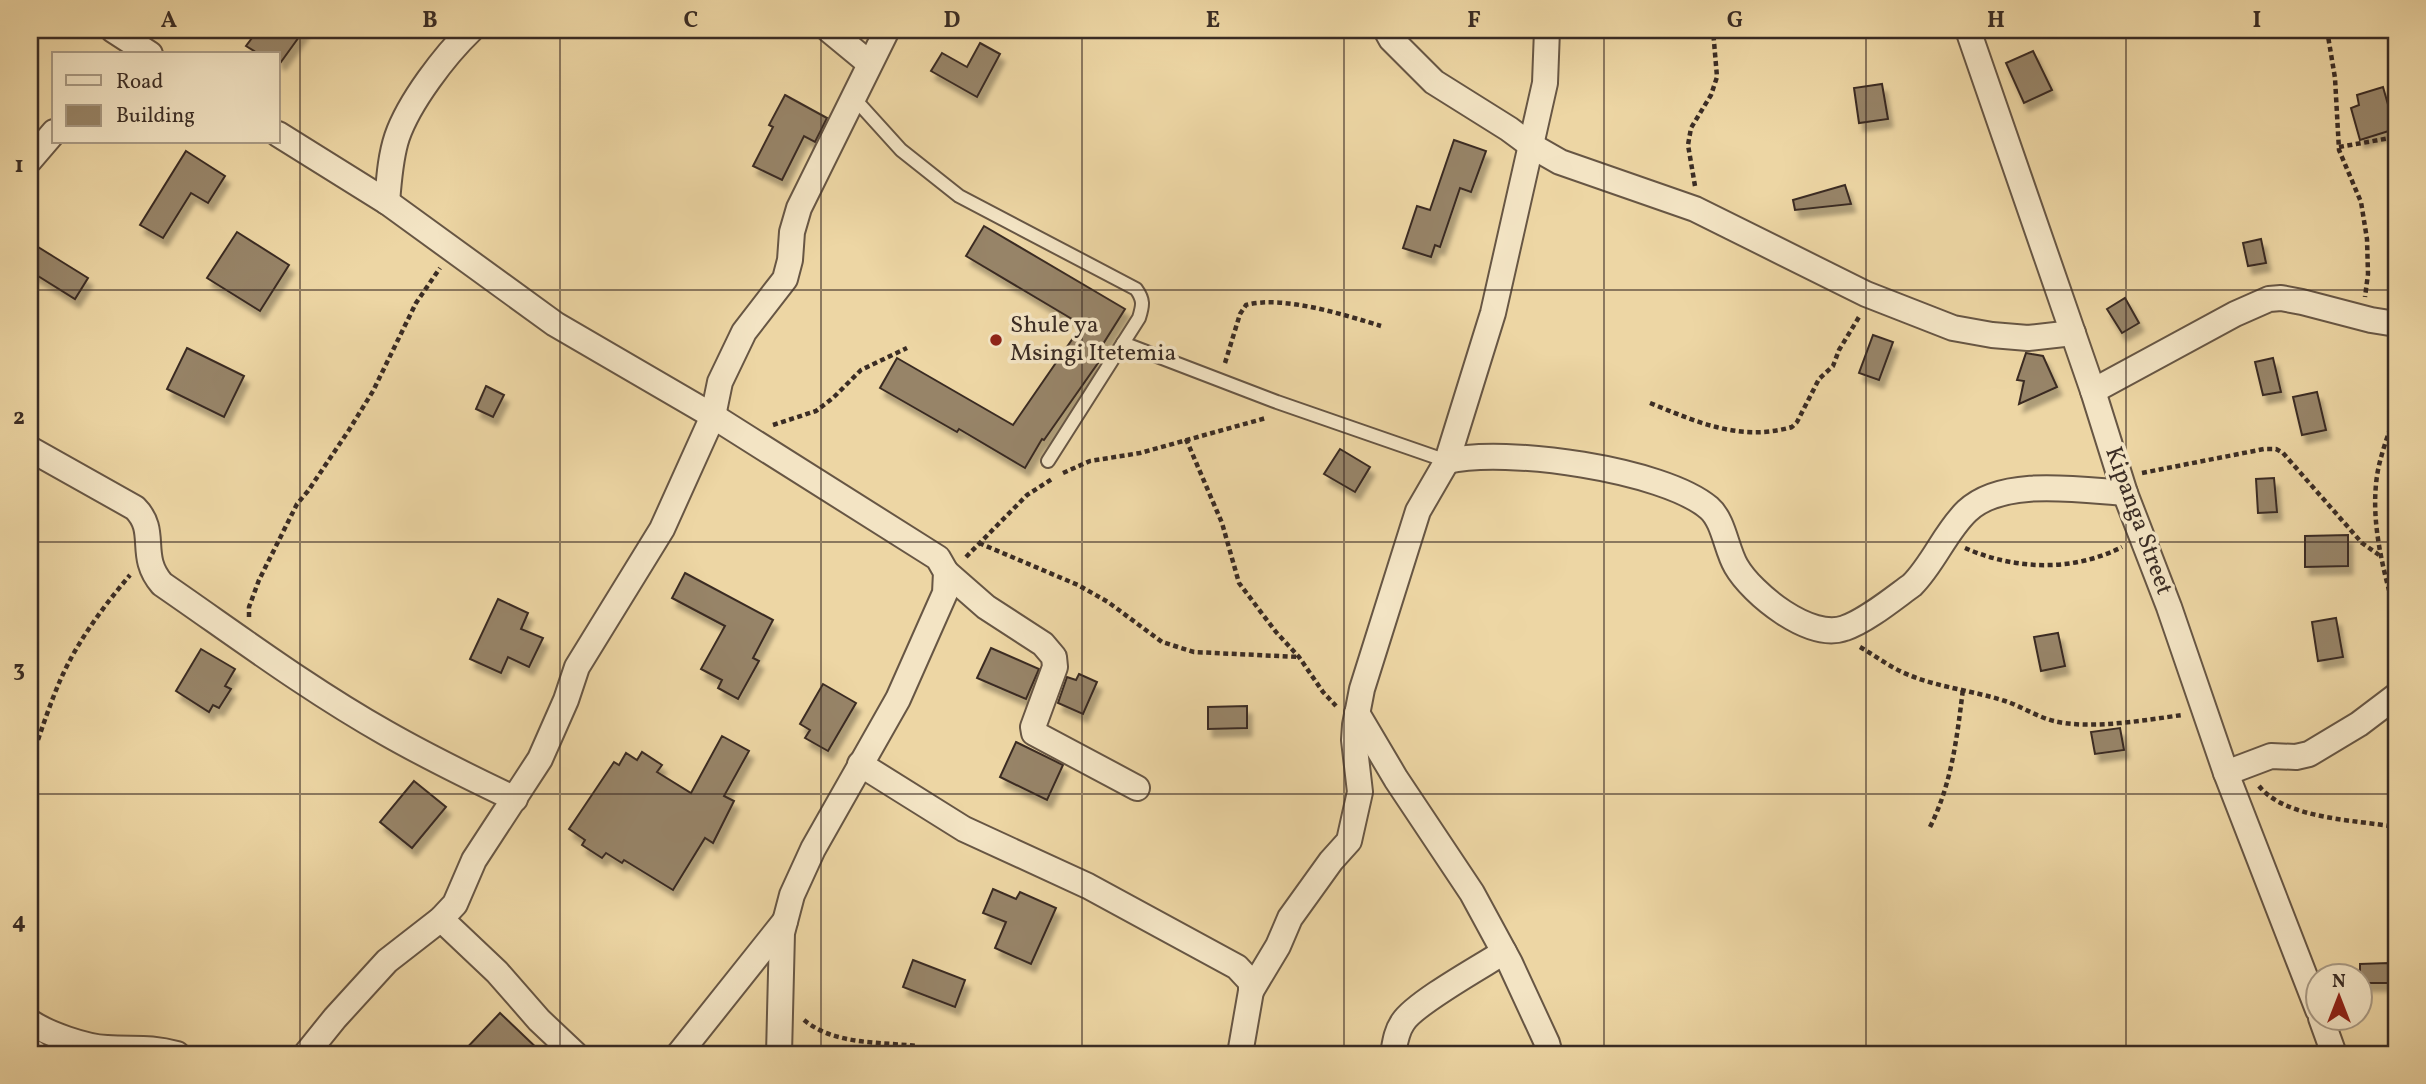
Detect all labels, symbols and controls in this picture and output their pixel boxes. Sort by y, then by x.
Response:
text: A [161,5,177,37]
text: B [422,5,438,37]
text: C [684,5,698,37]
text: D [944,5,961,37]
text: E [1206,5,1220,37]
text: F [1467,5,1481,37]
text: G [1727,5,1743,37]
text: H [1987,5,2005,37]
text: I [2253,5,2261,37]
legend [52,52,280,144]
text: Road [116,68,163,97]
text: Building [116,102,195,131]
text: 1 [14,150,24,182]
place label: Shule ya Msingi Itetemia [1010,309,1177,371]
marker: Shule ya Msingi Itetemia [988,332,1004,348]
text: 2 [13,402,25,434]
street label: Kipanga Street [2095,442,2181,600]
text: 3 [13,654,25,686]
text: 4 [12,906,26,938]
north arrow [2304,962,2374,1032]
text: N [2332,969,2346,995]

